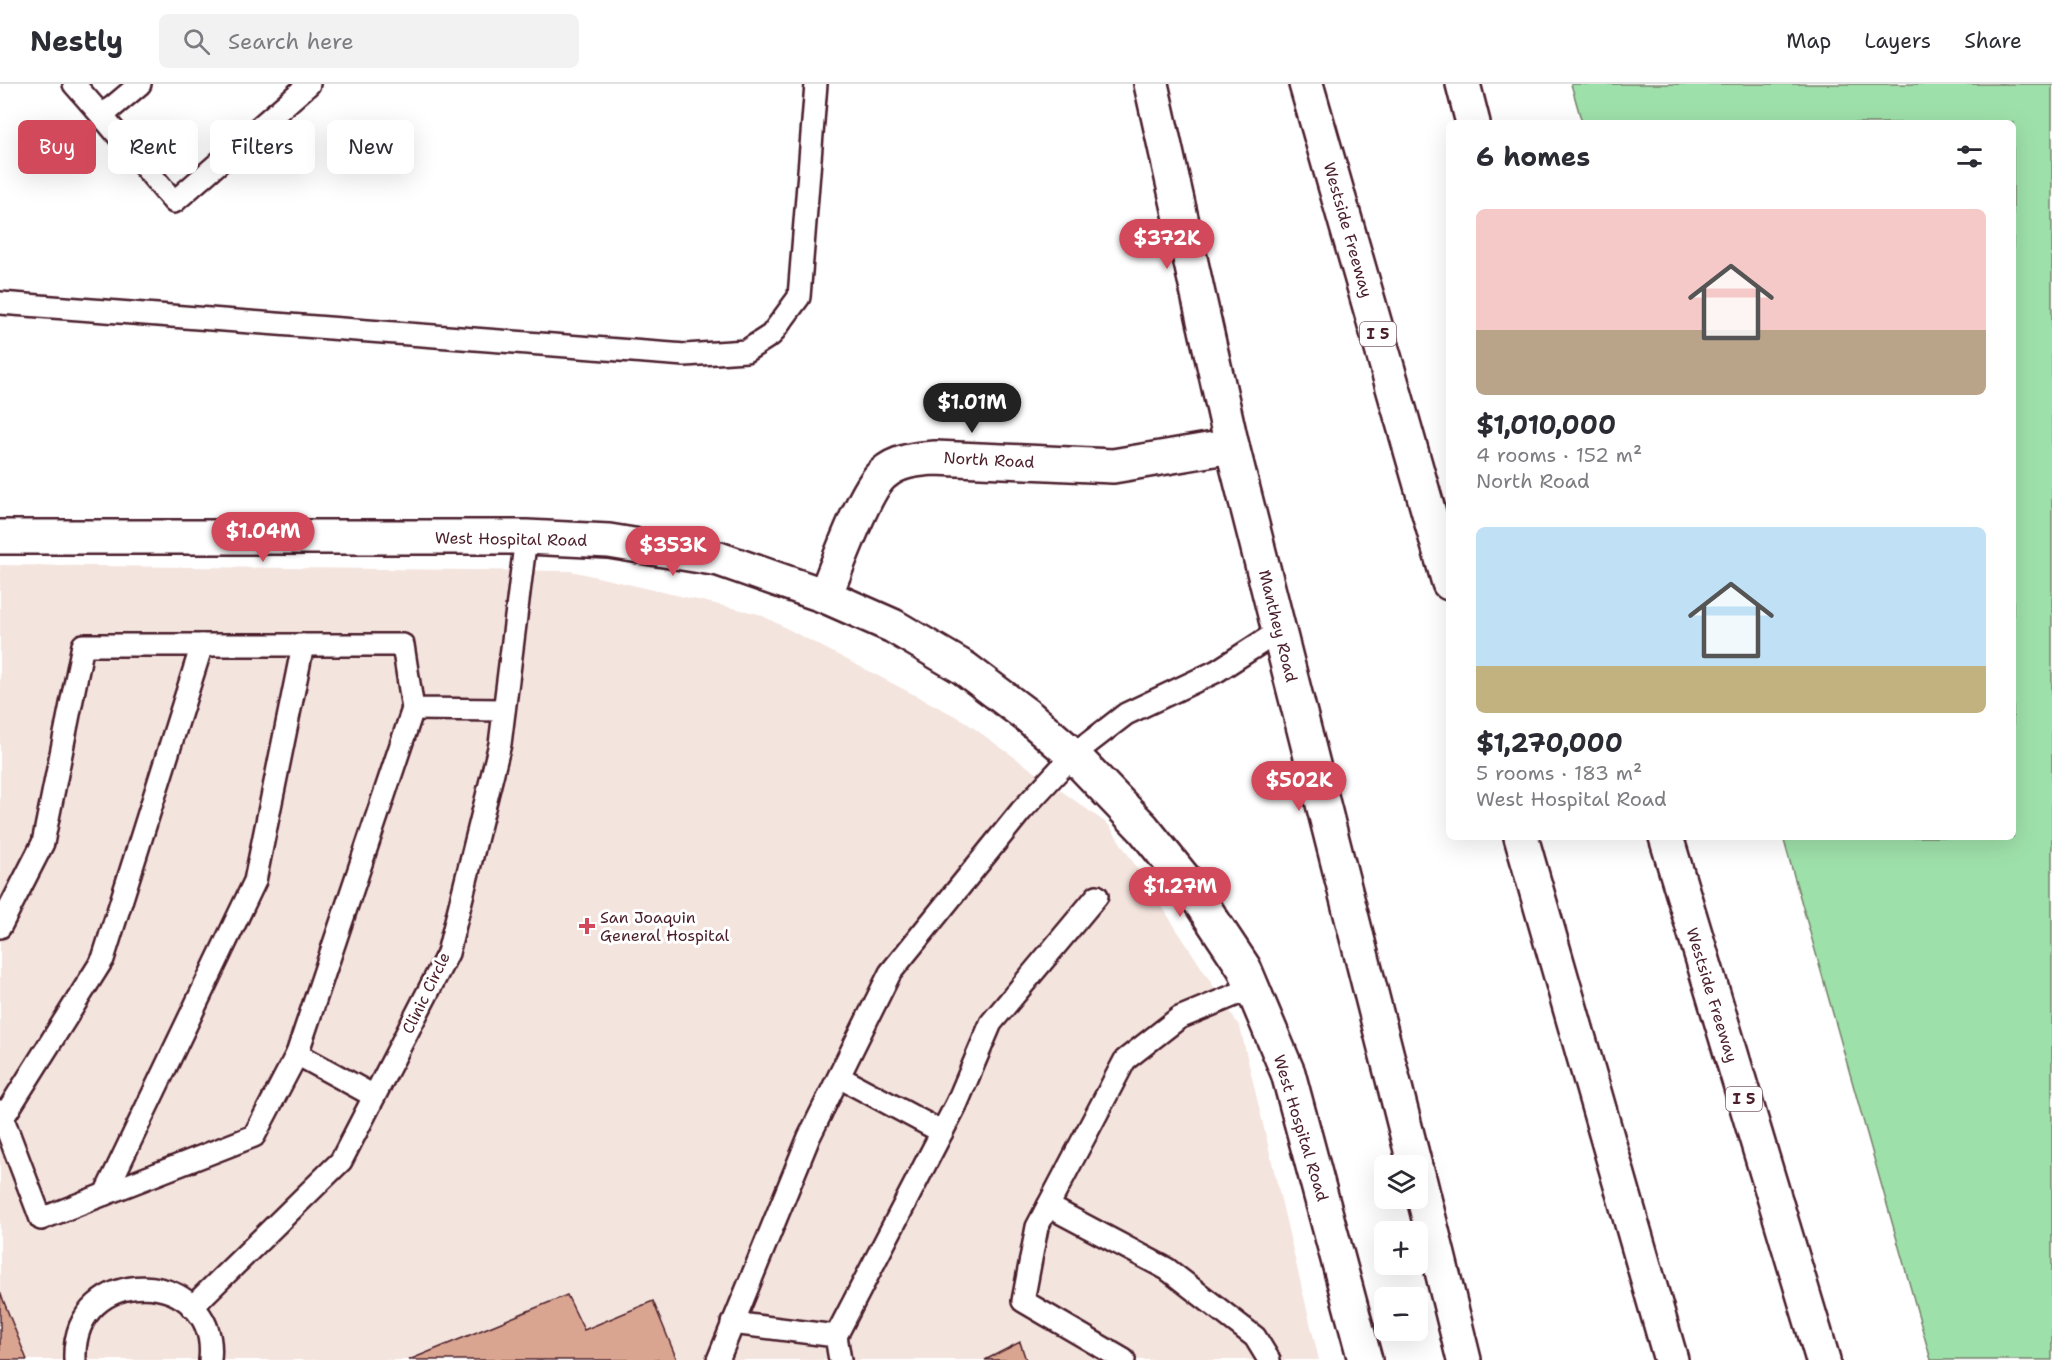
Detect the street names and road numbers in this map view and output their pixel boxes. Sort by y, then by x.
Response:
street label: Westside Freeway [1319,160,1377,300]
road number: I 5 [1360,322,1396,346]
street label: North Road [943,447,1035,473]
street label: West Hospital Road [435,527,587,551]
street label: Manthey Road [1254,568,1302,684]
street label: Westside Freeway [1682,925,1742,1065]
street label: Clinic Circle [397,949,455,1037]
street label: West Hospital Road [1269,1052,1333,1204]
road number: I 5 [1726,1087,1762,1111]

